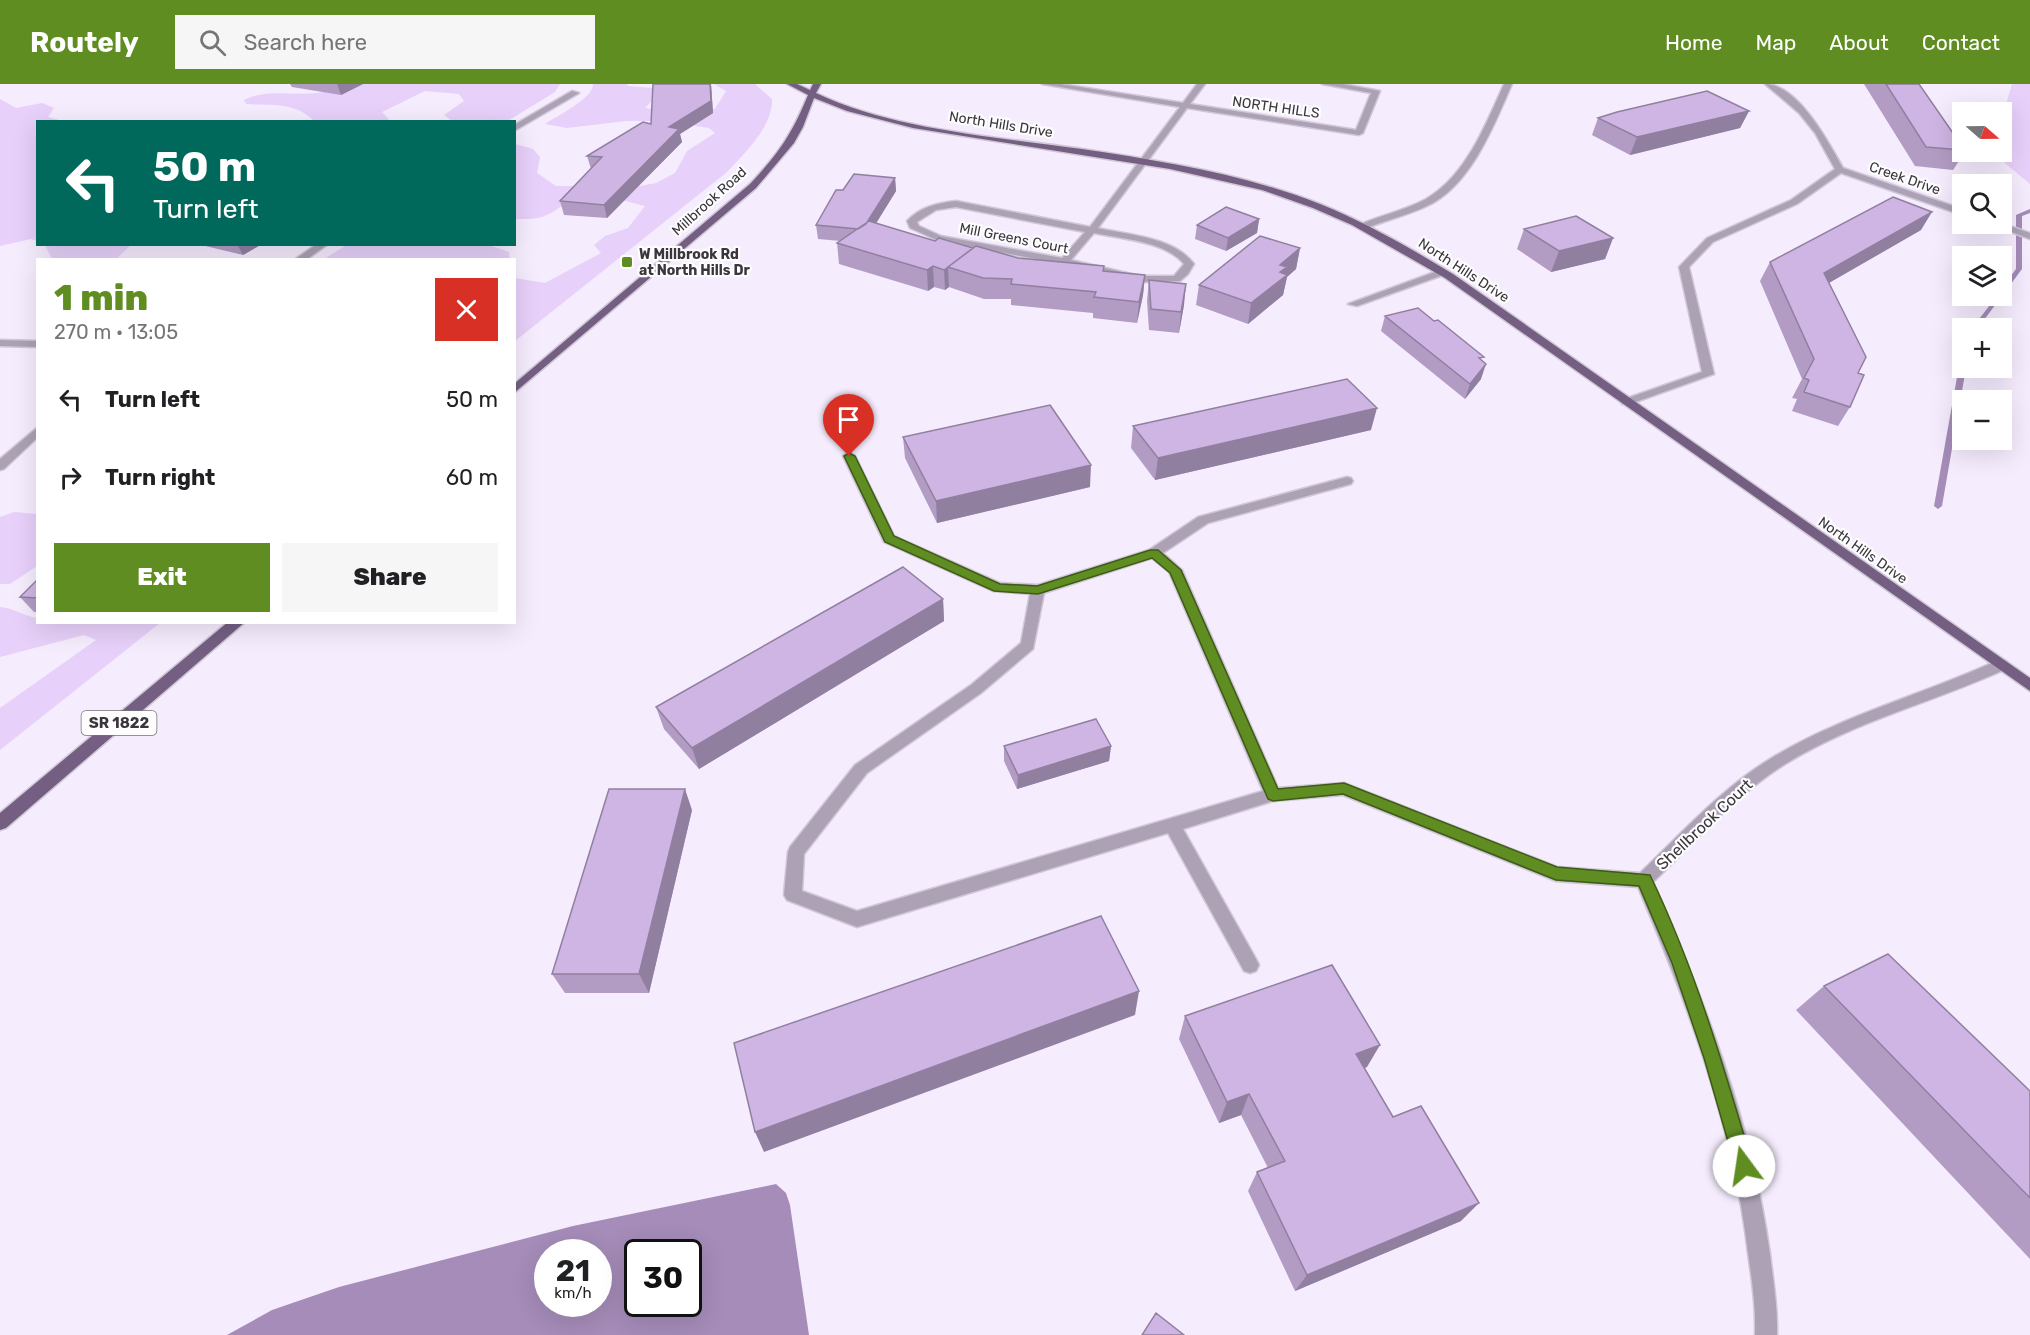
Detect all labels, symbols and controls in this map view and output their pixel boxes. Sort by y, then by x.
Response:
search box [175,15,595,69]
text: Routely [30,26,139,59]
icon: search [196,26,229,59]
text: Search here [244,29,367,56]
text: Home [1665,30,1722,55]
text: Map [1755,30,1796,55]
text: About [1829,30,1889,55]
text: Contact [1922,30,2000,55]
street label: NORTH HILLS [1231,93,1321,122]
north arrow [1952,102,2012,162]
map controls [1952,102,2012,450]
street label: North Hills Drive [948,108,1054,141]
text: 50 m [153,142,256,192]
icon: left [54,144,132,222]
street label: Creek Drive [1867,158,1943,199]
street label: Millbrook Road [668,163,750,239]
button: search [1952,174,2012,234]
text: Turn left [153,193,258,225]
street label: Mill Greens Court [958,220,1070,258]
street label: North Hills Drive [1415,235,1513,306]
place label: W Millbrook Rd at North Hills Dr [639,246,751,279]
button: layers [1952,246,2012,306]
marker: W Millbrook Rd at North Hills Dr [620,255,634,269]
text: 1 min [54,276,148,319]
button: close [435,278,498,341]
button: + [1952,318,2012,378]
text: 270 m · 13:05 [54,320,178,344]
icon: left [54,383,87,416]
text: Turn left [105,386,200,413]
text: 50 m [446,386,498,413]
button: − [1952,390,2012,450]
pin [823,394,874,456]
icon: arrive [832,403,865,436]
icon: right [54,461,87,494]
text: Turn right [105,464,215,491]
text: 60 m [446,464,498,491]
street label: North Hills Drive [1815,513,1911,588]
button: Exit [54,543,270,612]
button: Share [282,543,498,612]
road number: SR 1822 [82,711,156,735]
street label: Shellbrook Court [1652,775,1756,874]
position arrow [1712,1134,1776,1198]
speed limit sign: 30 [624,1239,702,1317]
text: 21 [556,1253,590,1289]
text: km/h [554,1284,592,1302]

